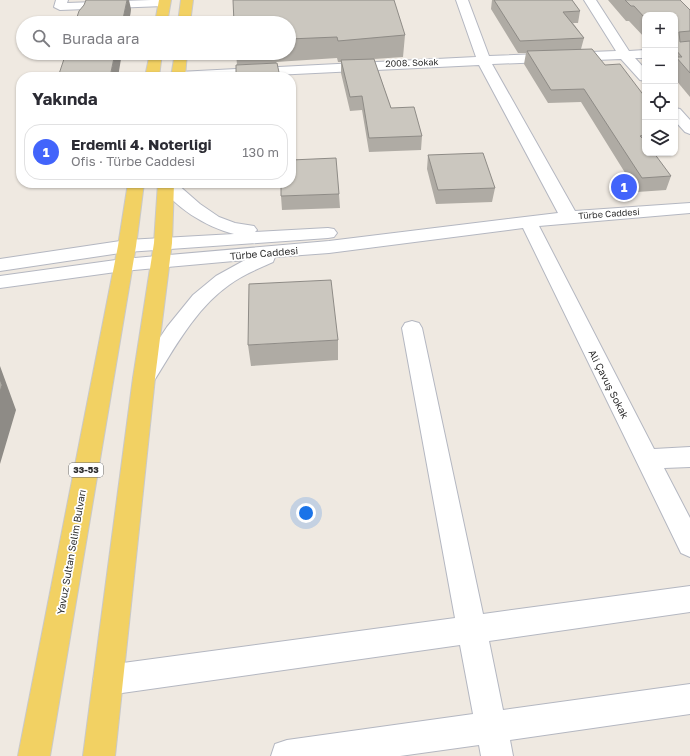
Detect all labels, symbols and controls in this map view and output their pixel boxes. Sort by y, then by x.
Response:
map controls [642,12,678,156]
button: + [642,12,678,48]
search box [16,16,296,60]
icon: search [30,27,52,49]
text: Burada ara [62,29,139,47]
button: − [642,48,678,84]
street label: 2008. Sokak [385,56,439,69]
button: locate [642,84,678,120]
text: Yakında [32,88,98,109]
button: layers [642,120,678,156]
text: Erdemli 4. Noterliği [71,135,212,153]
text: 1 [43,144,49,160]
text: 130 m [242,144,279,160]
text: Ofis · Türbe Caddesi [71,153,195,169]
pin: 1 [611,172,637,202]
street label: Türbe Caddesi [578,206,640,221]
street label: Türbe Caddesi [229,244,299,262]
street label: Ali Çavuş Sokak [586,347,632,421]
road number: 33-53 [69,463,103,477]
street label: Yavuz Sultan Selim Bulvarı [54,489,88,615]
your location [296,503,316,523]

